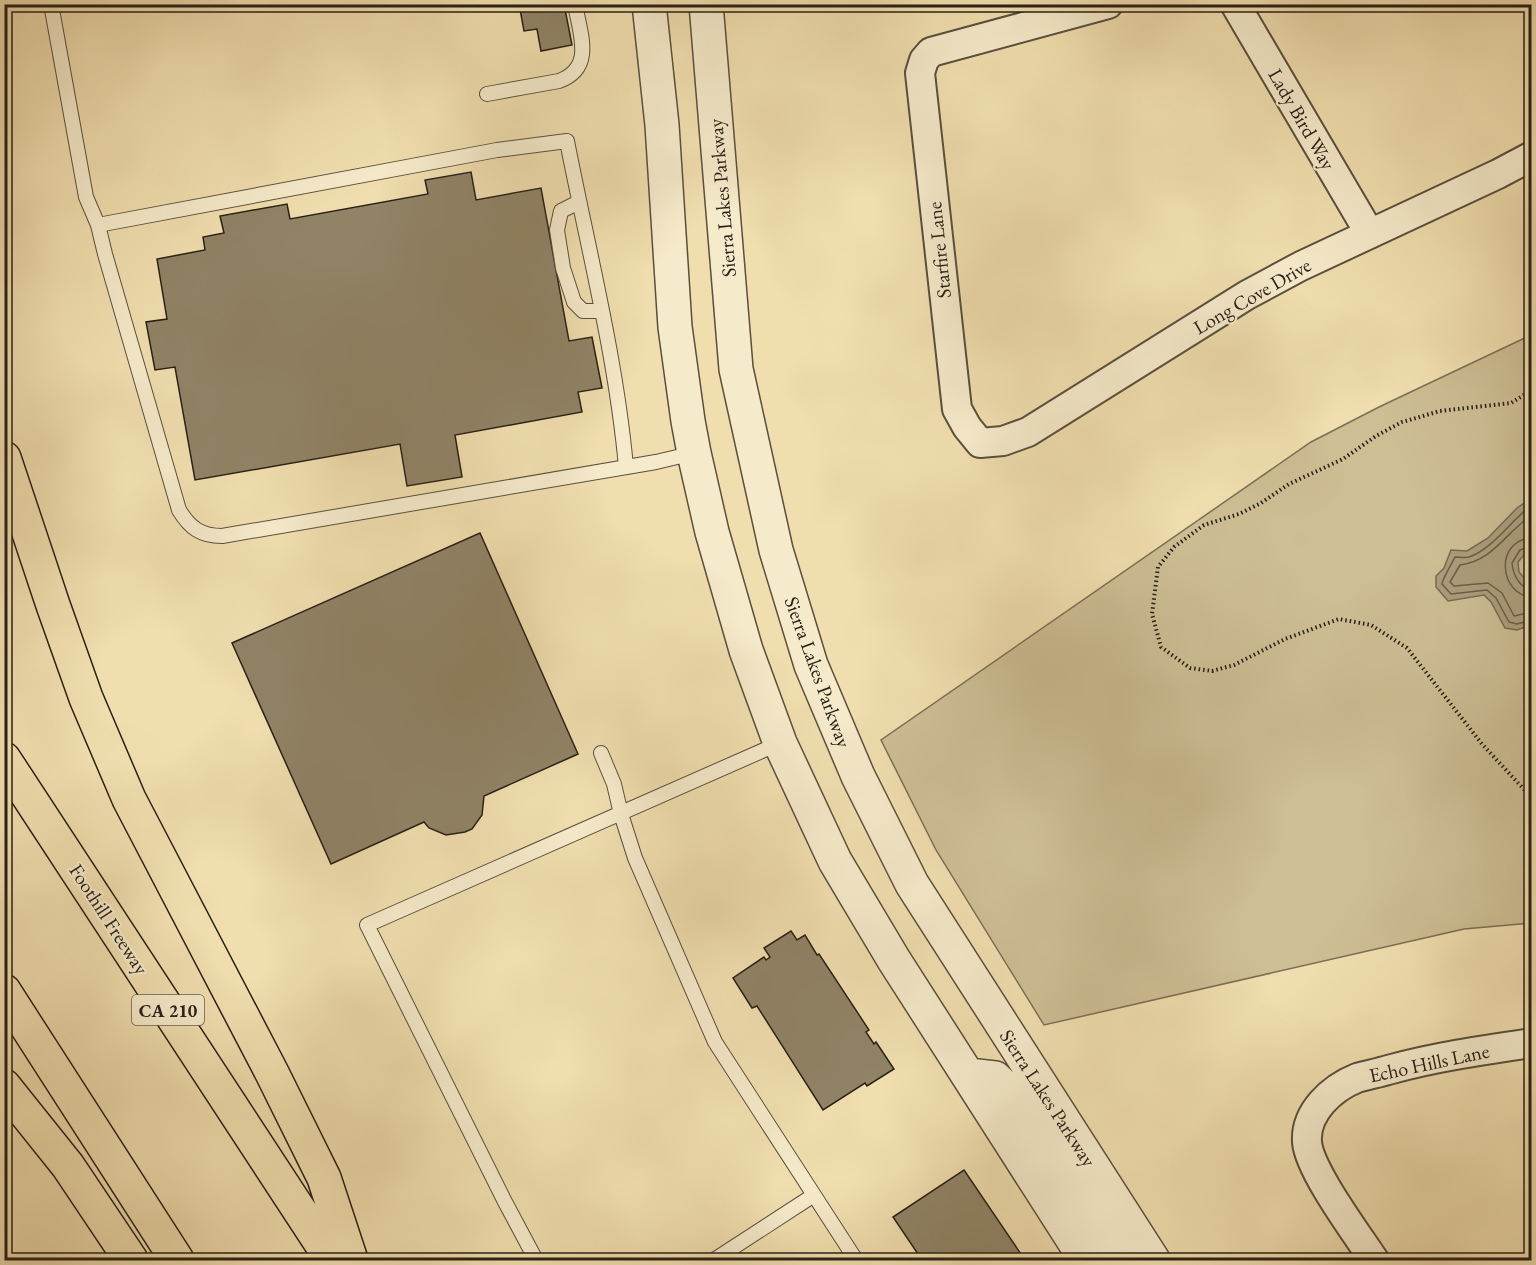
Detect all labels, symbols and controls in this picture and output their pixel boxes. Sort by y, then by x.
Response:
street label: Lady Bird Way [1263,64,1342,175]
street label: Sierra Lakes Parkway [702,118,742,278]
street label: Starfire Lane [921,200,957,300]
street label: Long Cove Drive [1189,252,1316,340]
street label: Sierra Lakes Parkway [779,593,857,751]
street label: Foothill Freeway [64,859,155,979]
road number: CA 210 [132,995,204,1025]
street label: Sierra Lakes Parkway [994,1024,1102,1172]
street label: Echo Hills Lane [1366,1038,1492,1088]

